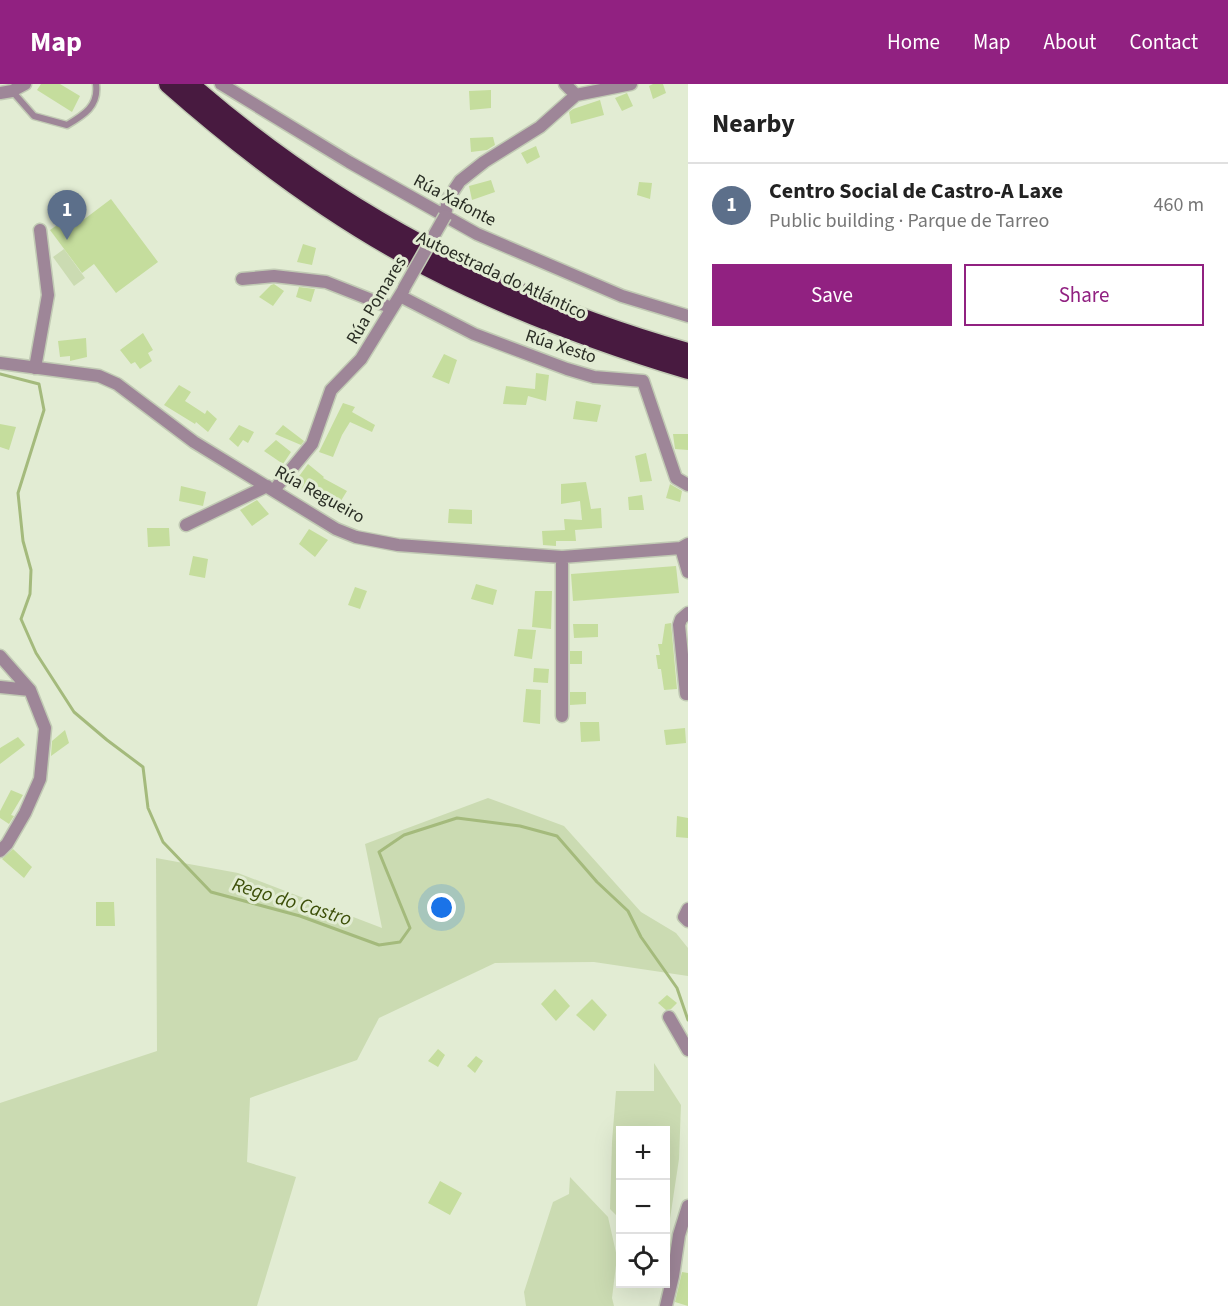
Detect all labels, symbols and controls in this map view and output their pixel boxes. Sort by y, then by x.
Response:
text: Map [30,22,82,62]
text: Home [887,27,940,57]
text: Map [973,27,1011,57]
text: About [1044,27,1096,57]
text: Contact [1129,27,1198,57]
text: Nearby [712,105,795,142]
street label: Rúa Xafonte [409,168,501,233]
text: Centro Social de Castro-A Laxe [769,175,1063,207]
pin: 1 [48,190,86,240]
text: 1 [726,191,737,219]
text: 460 m [1154,191,1204,219]
text: Public building · Parque de Tarreo [769,207,1049,235]
street label: Autoestrada do Atlántico [413,225,591,326]
street label: Rúa Pomares [340,251,413,349]
button: Save [712,264,952,326]
button: Share [964,264,1204,326]
street label: Rúa Xesto [522,323,600,370]
street label: Rúa Regueiro [270,459,369,530]
water label: Rego do Castro [229,871,355,933]
your location [427,893,456,922]
map controls [616,1126,670,1288]
button: + [616,1126,670,1180]
button: − [616,1180,670,1234]
button: locate [616,1234,670,1288]

